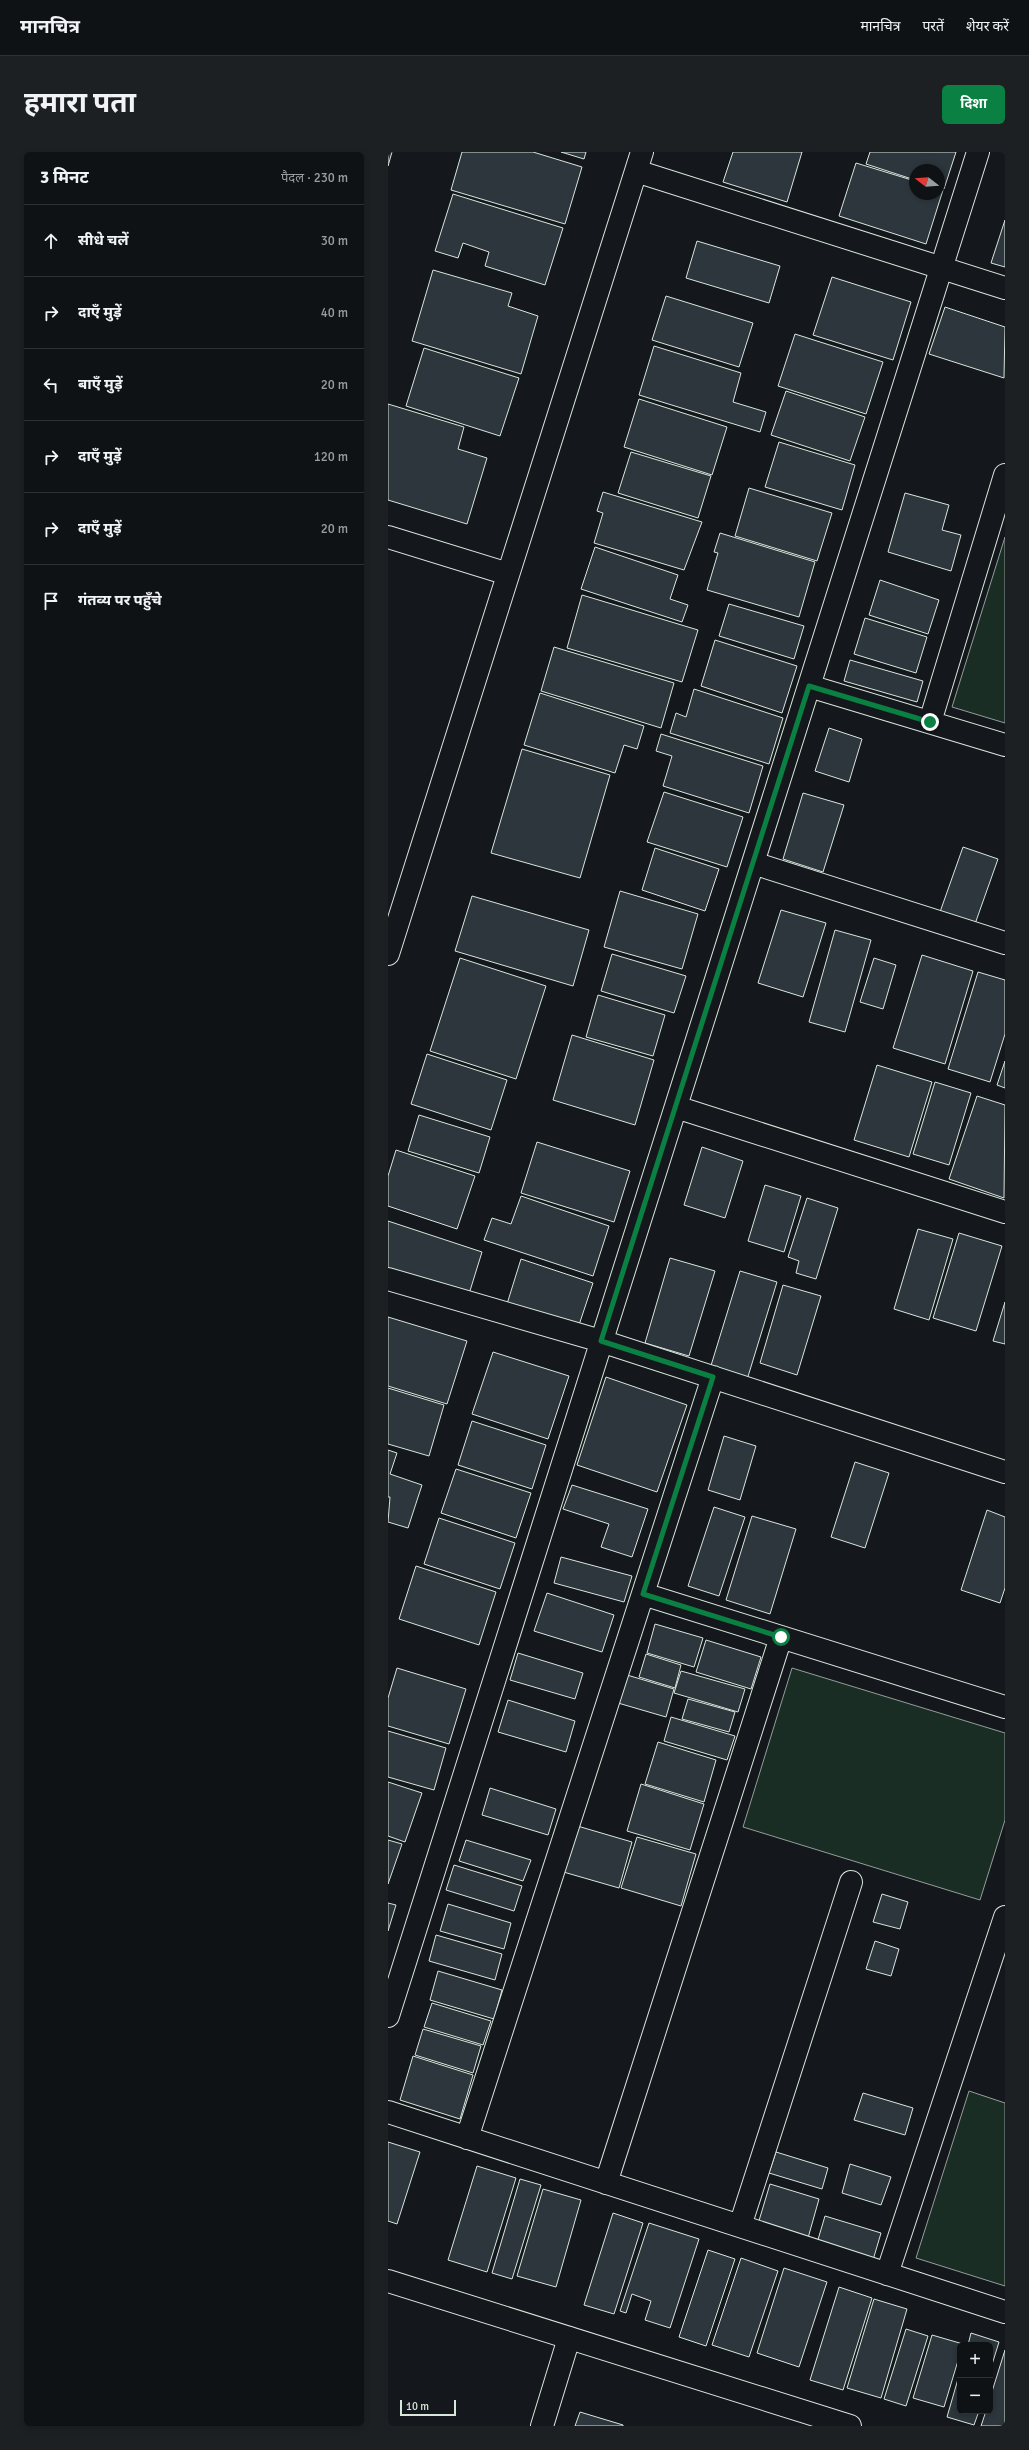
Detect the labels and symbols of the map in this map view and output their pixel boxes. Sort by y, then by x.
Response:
north arrow [909,164,945,200]
route end [921,713,939,731]
route start [772,1628,790,1646]
scale bar [400,2398,456,2417]

